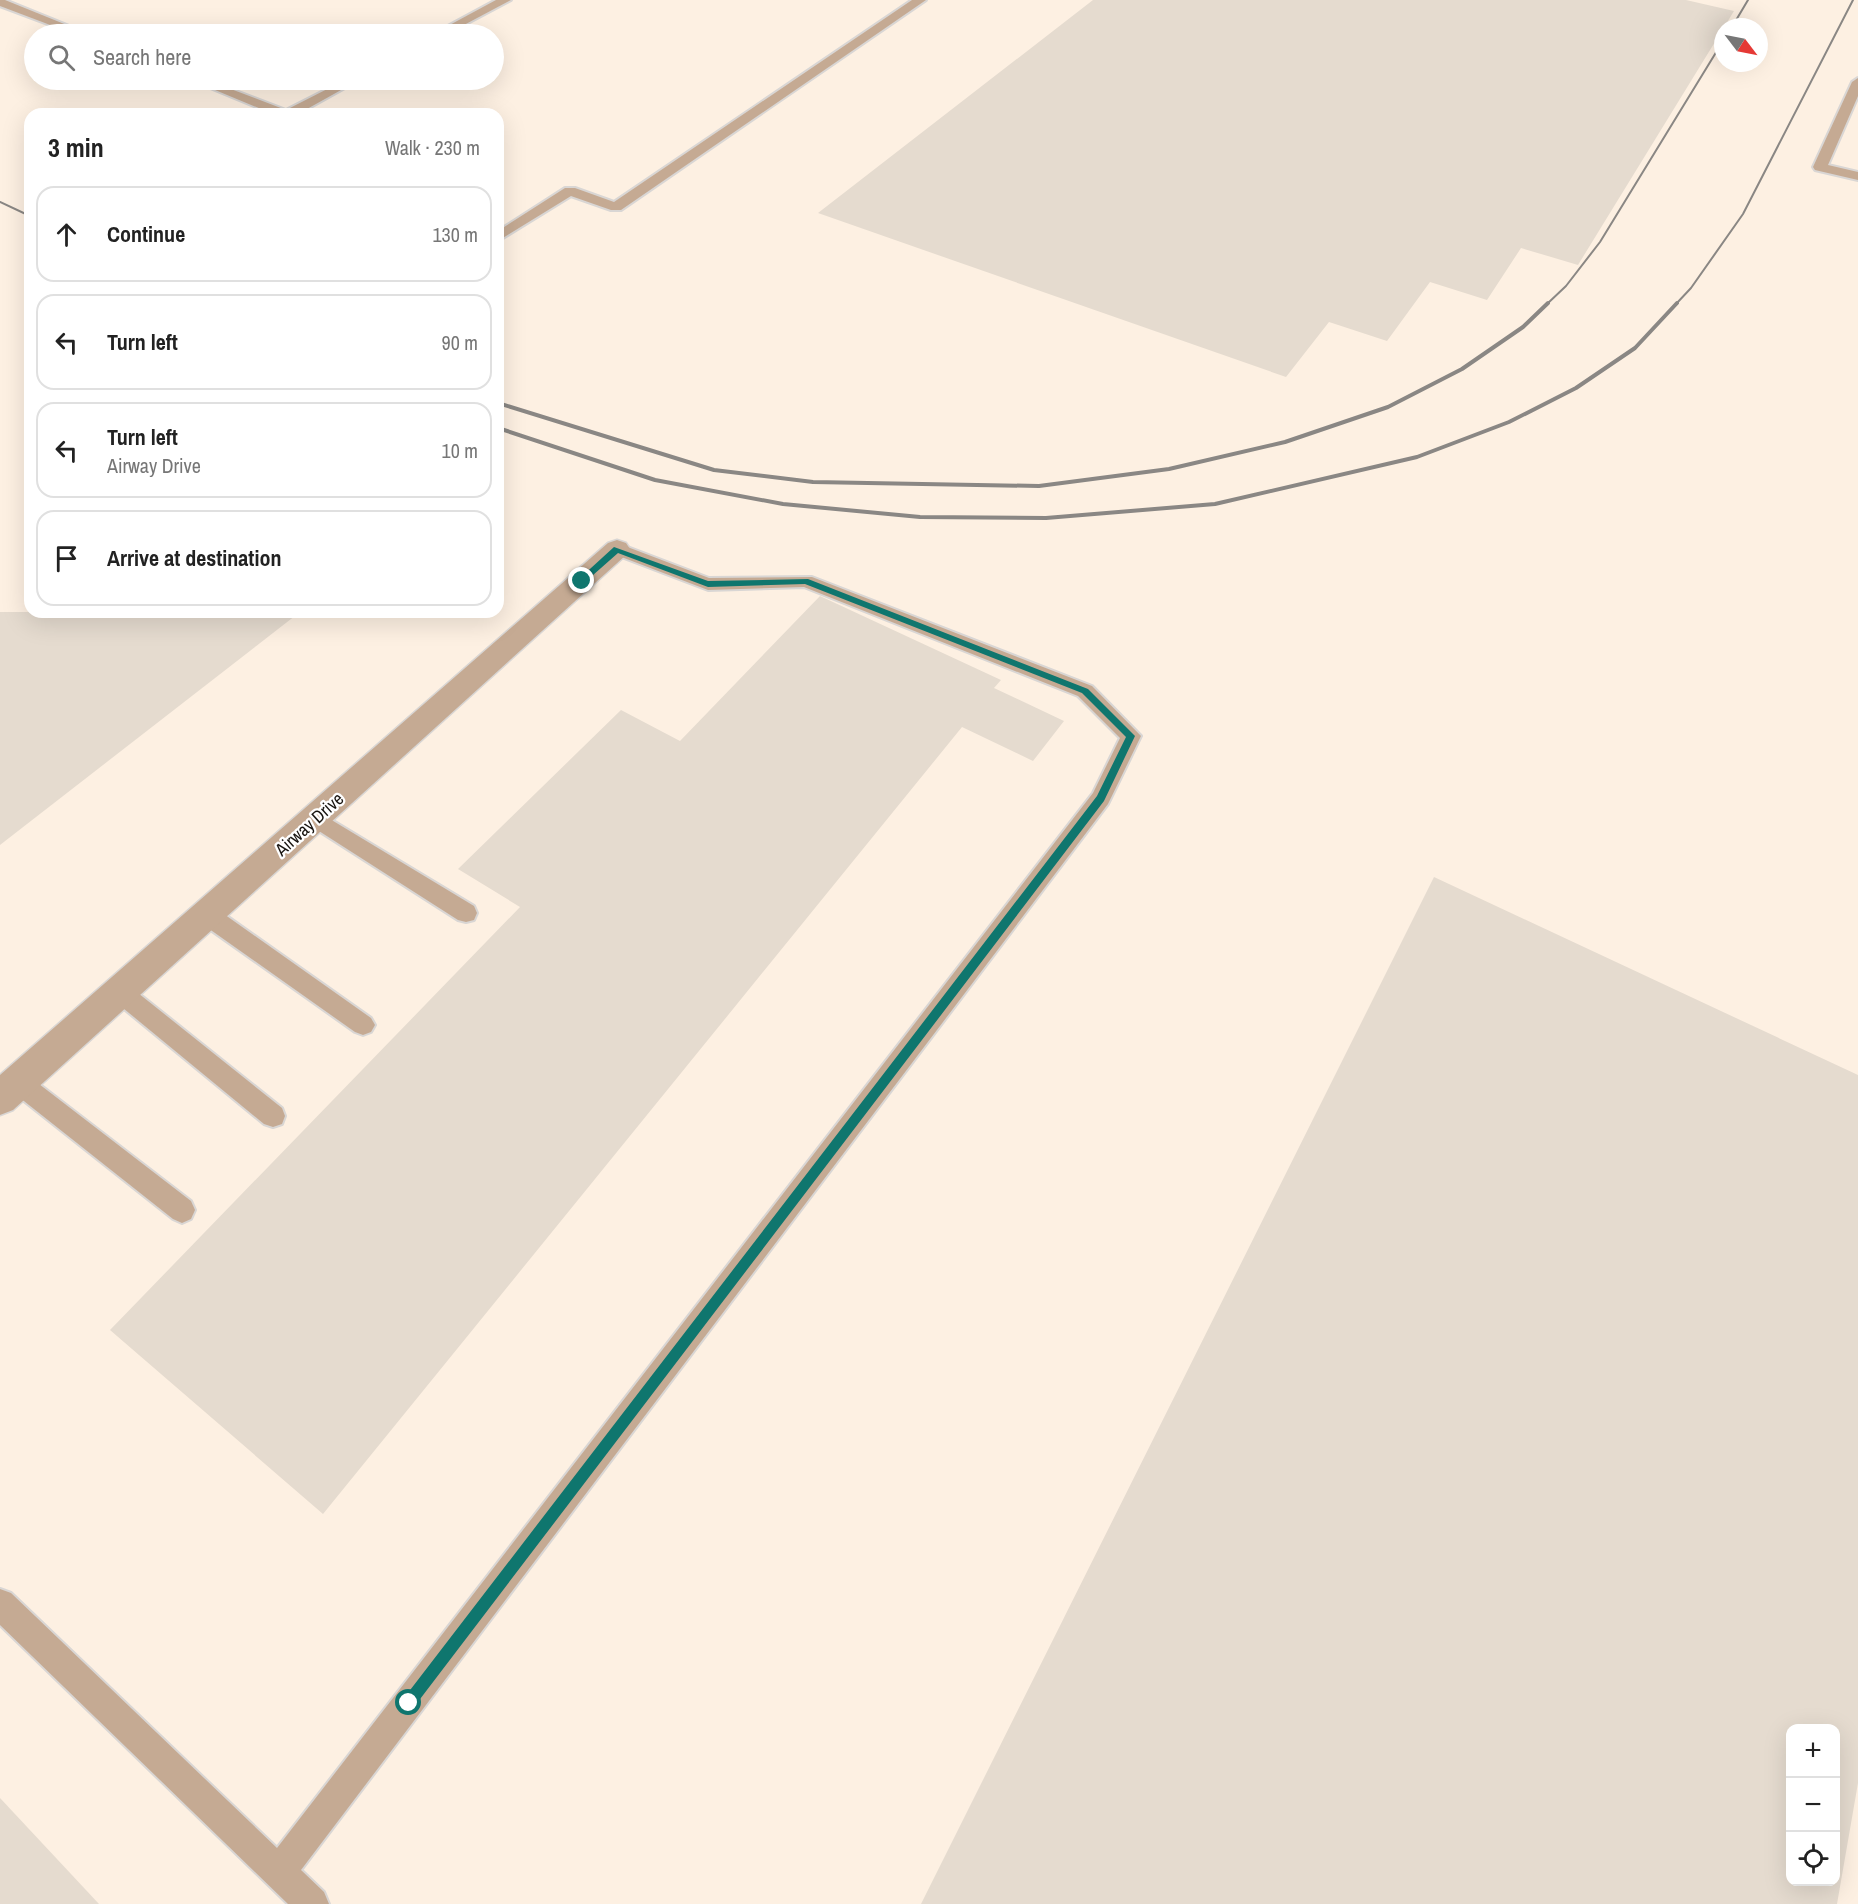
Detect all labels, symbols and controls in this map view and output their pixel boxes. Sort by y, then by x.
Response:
north arrow [1714,18,1768,72]
search box [24,24,504,90]
icon: search [45,41,78,74]
text: Search here [93,42,191,72]
text: 3 min [48,130,104,165]
text: Walk · 230 m [385,134,480,161]
icon: ahead [50,218,83,251]
text: Continue [107,219,185,249]
text: 130 m [432,221,478,248]
icon: left [50,326,83,359]
text: Turn left [107,327,178,357]
text: 90 m [442,329,478,356]
text: Turn left [107,422,178,452]
icon: left [50,434,83,467]
text: 10 m [442,437,478,464]
text: Airway Drive [107,452,201,479]
icon: arrive [50,542,83,575]
text: Arrive at destination [107,543,281,573]
route end [568,567,594,593]
street label: Airway Drive [269,786,349,862]
route start [395,1689,421,1715]
map controls [1786,1724,1840,1886]
button: + [1786,1724,1840,1778]
button: − [1786,1778,1840,1832]
button: locate [1786,1832,1840,1886]

